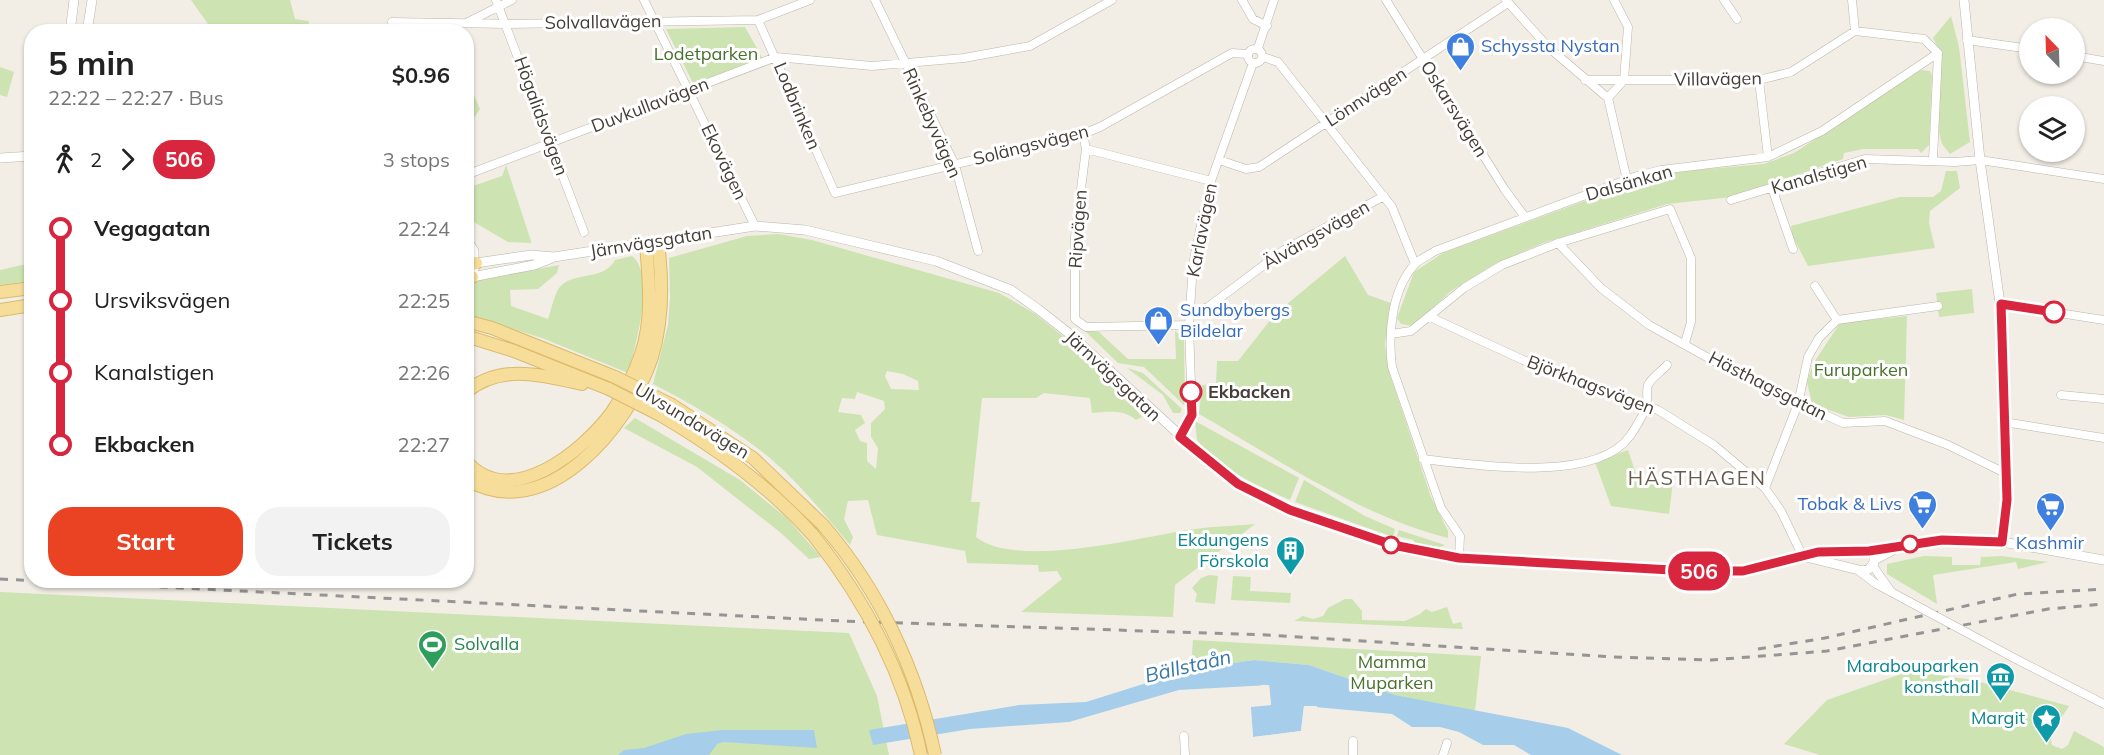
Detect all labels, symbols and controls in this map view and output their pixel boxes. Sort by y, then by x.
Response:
street label: Solvallavägen [544,9,662,34]
north arrow [2019,18,2085,84]
map controls [2019,18,2085,162]
shop icon: Schyssta Nystan [1444,30,1476,72]
place label: Schyssta Nystan [1481,34,1620,57]
text: 5 min [48,42,135,83]
park label: Lodetparken [654,42,758,65]
street label: Högalidsvägen [509,53,574,179]
street label: Oskarsvägen [1416,56,1493,161]
street label: Lodbrinken [769,59,826,153]
text: $0.96 [392,61,450,89]
street label: Lönnvägen [1321,62,1411,131]
street label: Rinkebyvägen [898,64,967,181]
street label: Villavägen [1674,66,1762,91]
street label: Duvkullavägen [588,72,712,137]
text: 22:22 – 22:27 · Bus [48,85,224,110]
button: layers [2019,96,2085,162]
street label: Solängsvägen [971,119,1091,170]
street label: Ekovägen [696,120,753,203]
icon: walk [48,143,81,176]
icon: forward [111,143,144,176]
text: 506 [165,146,203,172]
text: 2 [90,147,102,172]
text: 3 stops [383,147,450,172]
street label: Kanalstigen [1768,150,1869,199]
street label: Dalsänkan [1583,159,1675,206]
street label: Karlavägen [1181,181,1222,279]
street label: Ripvägen [1063,189,1092,269]
street label: Älvängsvägen [1258,195,1373,274]
text: Vegagatan [94,214,210,242]
text: 22:24 [397,216,450,241]
street label: Järnvägsgatan [588,221,714,262]
text: Ursviksvägen [94,286,230,314]
text: 22:25 [397,288,450,313]
place label: Sundbybergs Bildelar [1180,298,1290,342]
unlabelled marker [2043,301,2065,323]
shop icon: Sundbybergs Bildelar [1143,304,1175,346]
street label: Järnvägsgatan [1060,325,1166,426]
street label: Hästhagsgatan [1705,346,1831,425]
street label: Björkhagsvägen [1524,350,1658,419]
text: Kanalstigen [94,358,214,386]
park label: Furuparken [1814,358,1908,381]
text: 22:26 [397,360,450,385]
street label: Ulvsundavägen [631,377,754,464]
place label: Ekbacken [1208,380,1291,403]
marker: Ekbacken [1180,381,1202,403]
text: Ekbacken [94,430,195,458]
text: 22:27 [397,432,450,457]
district label: HÄSTHAGEN [1628,465,1766,490]
supermarket icon: Tobak & Livs [1907,488,1939,530]
supermarket icon: Kashmir [2034,490,2066,532]
place label: Tobak & Livs [1797,492,1902,515]
button: Start [48,507,243,576]
button: Tickets [255,507,450,576]
place label: Ekdungens Förskola [1178,528,1269,572]
place label: Kashmir [2016,531,2085,554]
building icon: Ekdungens Förskola [1274,534,1306,576]
unlabelled marker [1901,535,1919,553]
unlabelled marker [1382,536,1400,554]
line badge: 506 [1664,552,1734,590]
text: 506 [1680,558,1718,584]
sports icon: Solvalla [417,628,449,670]
place label: Solvalla [454,632,519,655]
water label: Bällstaån [1142,643,1233,688]
park label: Mamma Muparken [1350,650,1434,694]
place label: Marabouparken konsthall [1847,654,1979,698]
museum icon: Marabouparken konsthall [1984,660,2016,702]
place icon: Margit [2030,702,2062,744]
place label: Margit [1971,706,2025,729]

